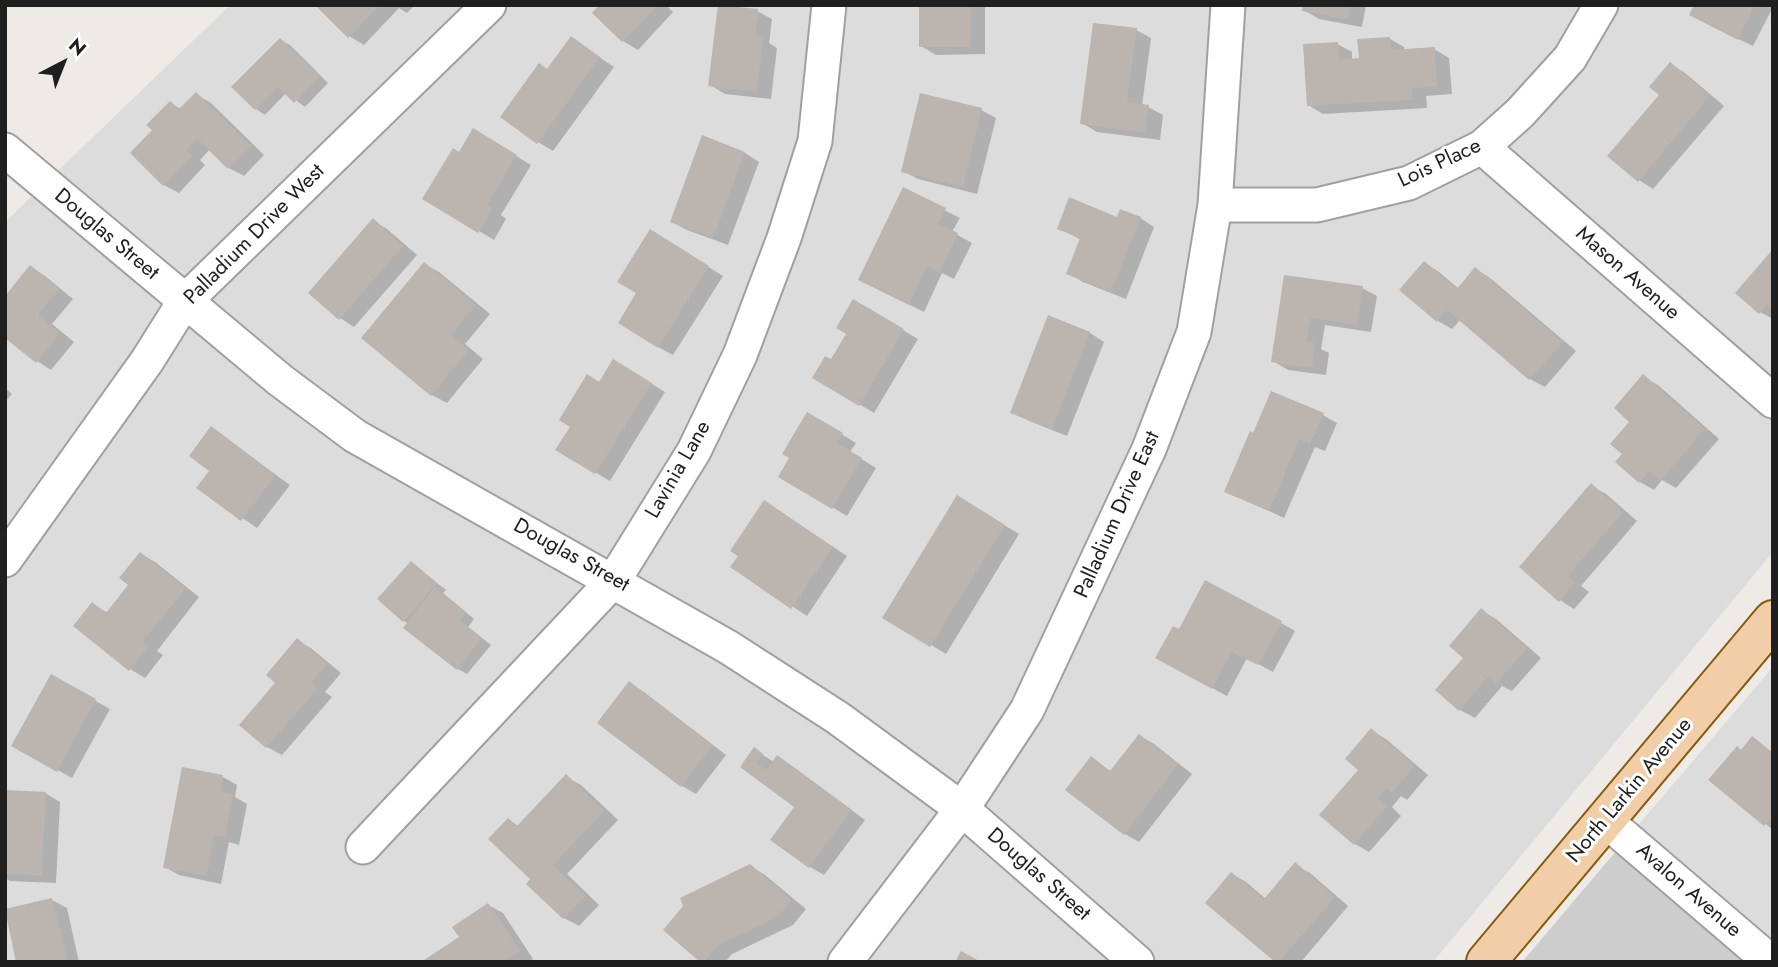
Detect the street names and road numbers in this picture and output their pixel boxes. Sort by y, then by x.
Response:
street label: Lois Place [1395,134,1485,194]
street label: Palladium Drive West [180,160,330,310]
street label: Douglas Street [49,184,163,286]
street label: Mason Avenue [1570,222,1684,326]
street label: Lavinia Lane [641,417,717,523]
street label: Palladium Drive East [1070,428,1166,602]
street label: Douglas Street [509,514,633,598]
street label: North Larkin Avenue [1562,713,1698,869]
street label: Douglas Street [981,823,1095,927]
street label: Avalon Avenue [1630,838,1746,944]

